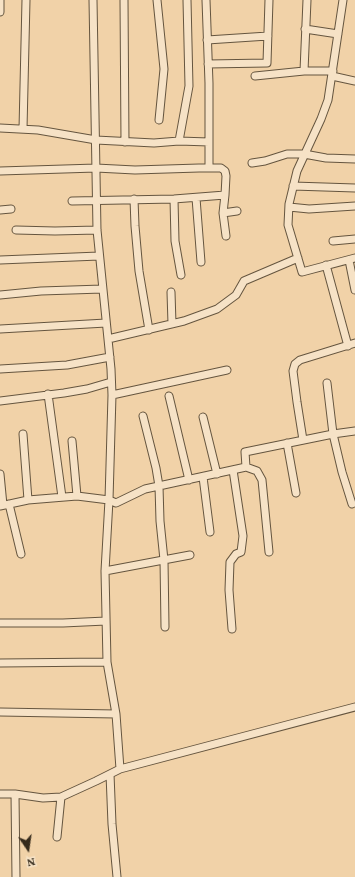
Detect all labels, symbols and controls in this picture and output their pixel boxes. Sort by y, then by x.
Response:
north arrow [8,829,48,869]
text: N [25,853,36,869]

